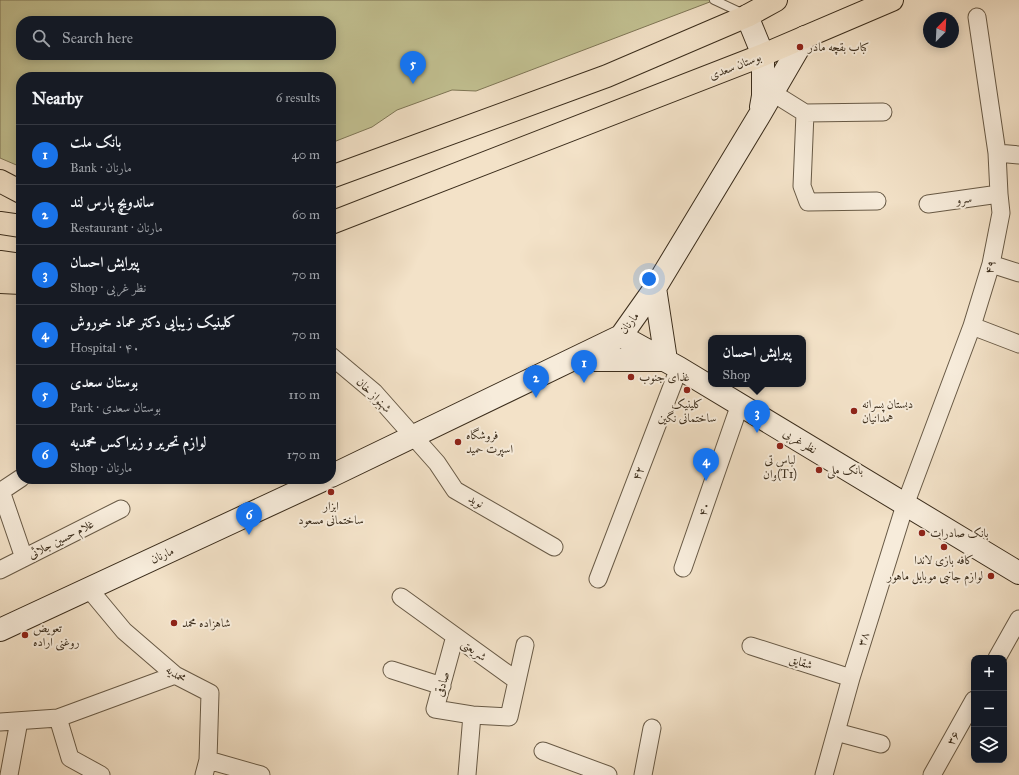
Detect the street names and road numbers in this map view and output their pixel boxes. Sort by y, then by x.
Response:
street label: بوستان سعدی [707,50,763,83]
street label: سرو [953,191,973,208]
street label: ۴۹ [981,258,999,276]
street label: مارنان [616,309,642,337]
street label: شهنواز خان [353,375,394,416]
street label: نظر غربی [780,426,819,458]
street label: ۴۲ [629,464,647,482]
street label: نوید [465,491,486,512]
street label: ۴۰ [695,500,713,518]
street label: غلام حسین جلائی [26,516,98,565]
street label: مارنان [148,544,176,566]
street label: ۳۸ [854,630,872,648]
street label: شریعتی [458,636,489,665]
street label: شقایق [787,652,815,673]
street label: محمدیه [163,662,189,687]
street label: صادقی [432,670,452,698]
street label: ۳۶ [943,728,963,748]

